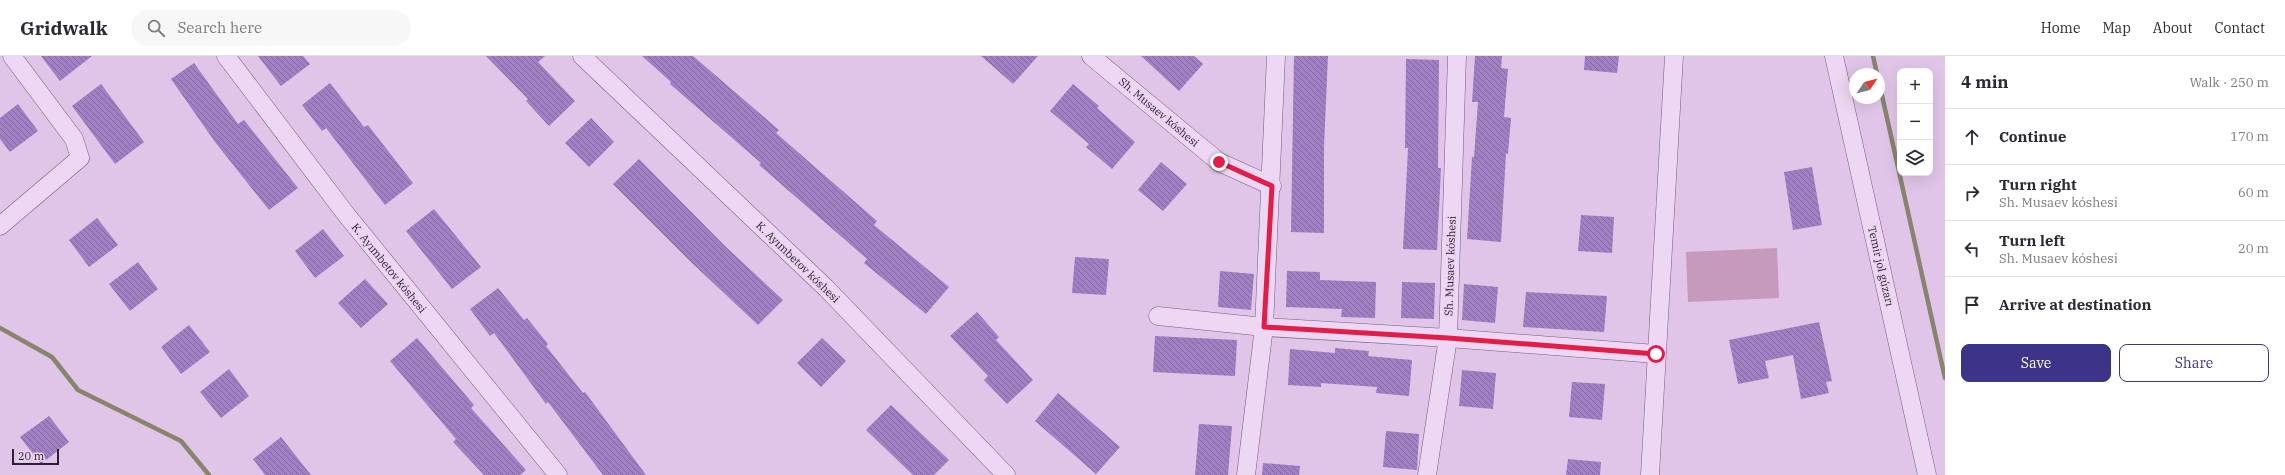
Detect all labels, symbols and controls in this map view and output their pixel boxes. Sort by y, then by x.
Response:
search box [131,10,411,46]
text: Gridwalk [20,16,107,40]
icon: search [145,17,167,39]
text: Search here [177,18,262,37]
text: Home [2041,19,2080,37]
text: Map [2102,19,2131,37]
text: About [2153,19,2192,37]
text: Contact [2214,19,2265,37]
north arrow [1849,68,1885,104]
map controls [1897,68,1933,176]
button: + [1897,68,1933,104]
text: 4 min [1961,71,2009,93]
street label: Sh. Musaev kóshesi [1116,74,1202,150]
text: Walk · 250 m [2190,74,2269,91]
button: − [1897,104,1933,140]
icon: ahead [1961,126,1983,148]
text: Continue [1999,127,2066,146]
text: 170 m [2230,128,2269,145]
button: layers [1897,140,1933,176]
route end [1210,153,1228,171]
text: Turn right [1999,175,2077,194]
icon: right [1961,182,1983,204]
text: 60 m [2238,184,2269,201]
text: Sh. Musaev kóshesi [1999,194,2118,211]
street label: Sh. Musaev kóshesi [1441,215,1459,316]
street label: K. Ayımbetov kóshesi [753,218,843,306]
street label: K. Ayımbetov kóshesi [349,220,430,316]
street label: Temir jol gúzarı [1865,224,1897,308]
text: Turn left [1999,231,2065,250]
icon: left [1961,238,1983,260]
text: 20 m [2238,240,2269,257]
text: Sh. Musaev kóshesi [1999,250,2118,267]
icon: arrive [1961,294,1983,316]
text: Arrive at destination [1999,295,2151,314]
button: Save [1961,344,2111,382]
button: Share [2119,344,2269,382]
route start [1647,345,1665,363]
scale bar [12,447,59,466]
text: 20 m [18,449,44,463]

